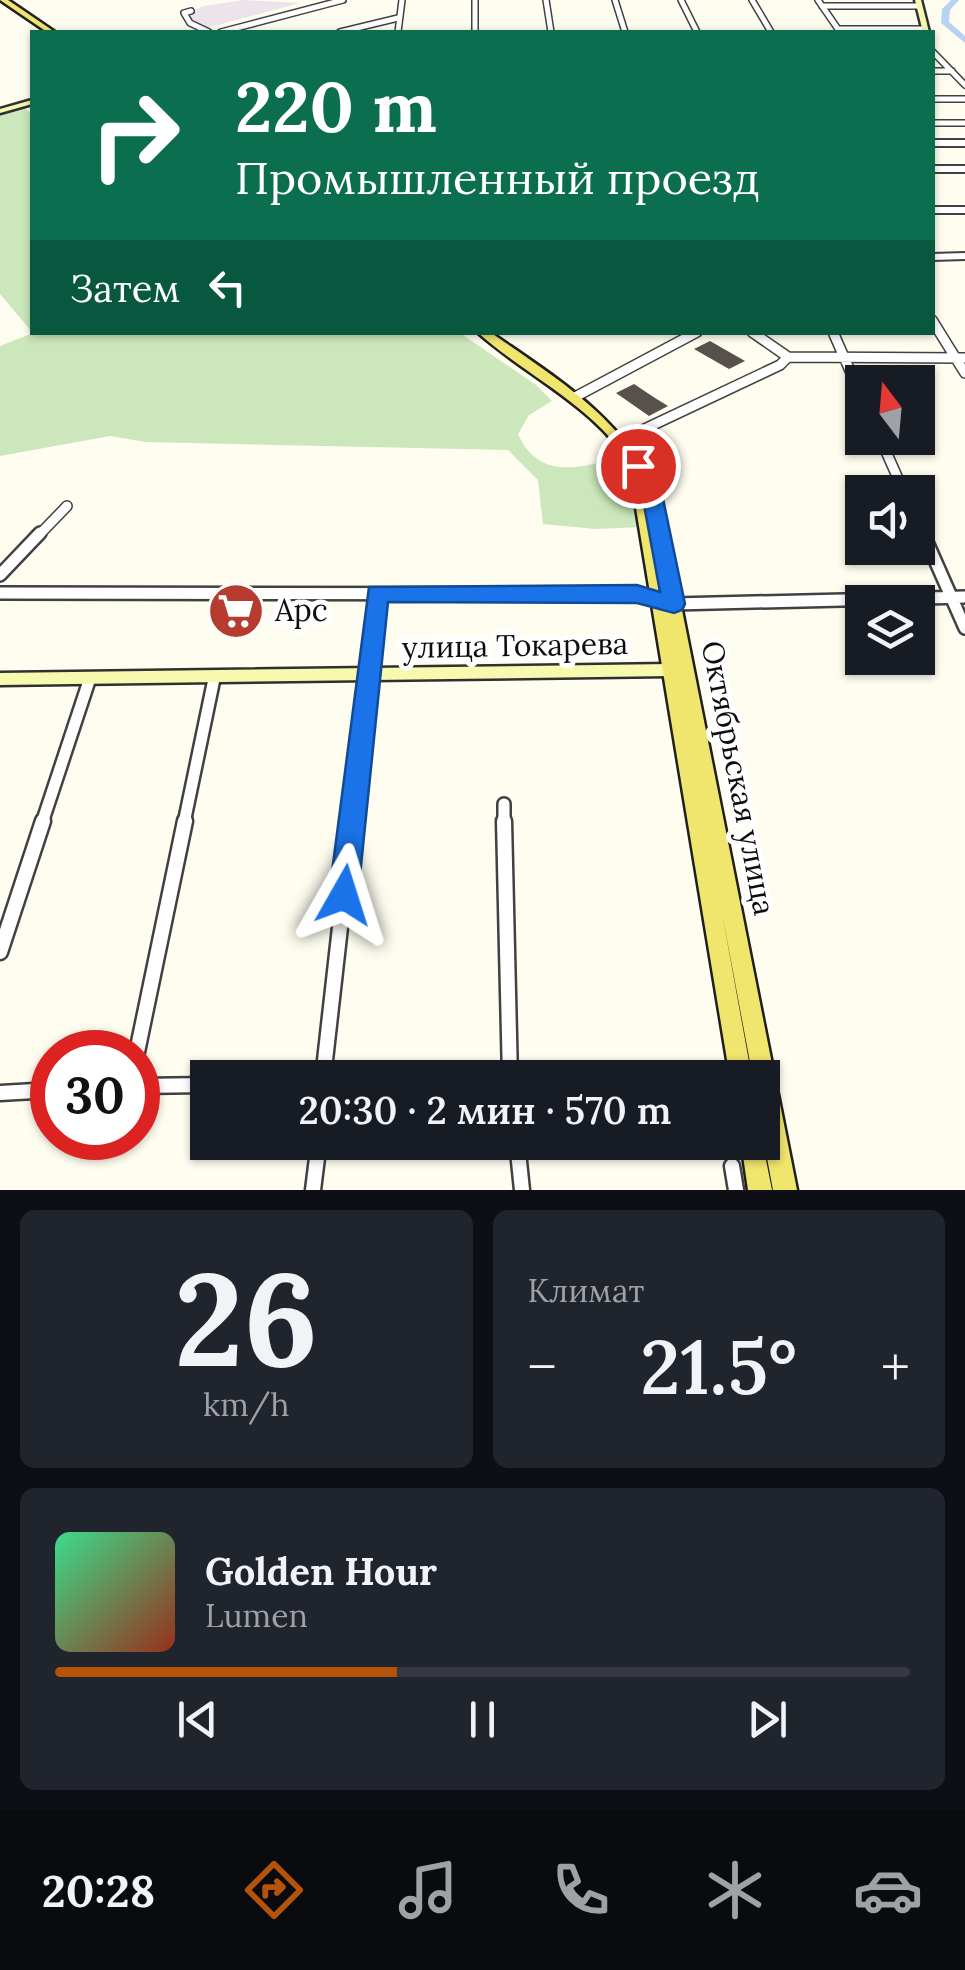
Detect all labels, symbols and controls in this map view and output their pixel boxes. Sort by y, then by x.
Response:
text: 220 m [235,62,437,151]
icon: right [70,70,200,200]
text: Промышленный проезд [235,149,759,206]
icon: left [200,260,255,315]
text: Затем [70,264,180,312]
north arrow [845,365,935,455]
map controls [845,365,935,675]
pin [596,424,681,509]
icon: arrive [611,439,666,494]
button: sound [845,475,935,565]
supermarket icon: Арс [206,581,266,641]
button: layers [845,585,935,675]
place label: Арс [274,591,328,629]
street label: улица Токарева [402,624,628,667]
street label: Октябрьская улица [693,637,784,918]
position arrow [292,843,396,947]
speed limit sign: 30 [30,1030,160,1160]
text: 20:30 · 2 мин · 570 m [299,1086,671,1134]
text: 26 [174,1235,318,1402]
text: Климат [528,1270,644,1311]
text: 21.5° [640,1319,797,1415]
text: − [528,1332,557,1402]
text: + [881,1332,910,1402]
text: km/h [203,1384,289,1425]
text: Golden Hour [205,1547,437,1595]
text: Lumen [205,1595,308,1636]
icon: previous [170,1692,225,1747]
icon: pause [455,1692,510,1747]
icon: next [740,1692,795,1747]
icon: directions [239,1855,309,1925]
icon: music [393,1855,463,1925]
icon: phone [546,1855,616,1925]
icon: climate [700,1855,770,1925]
icon: car [853,1855,923,1925]
text: 20:28 [42,1862,155,1919]

